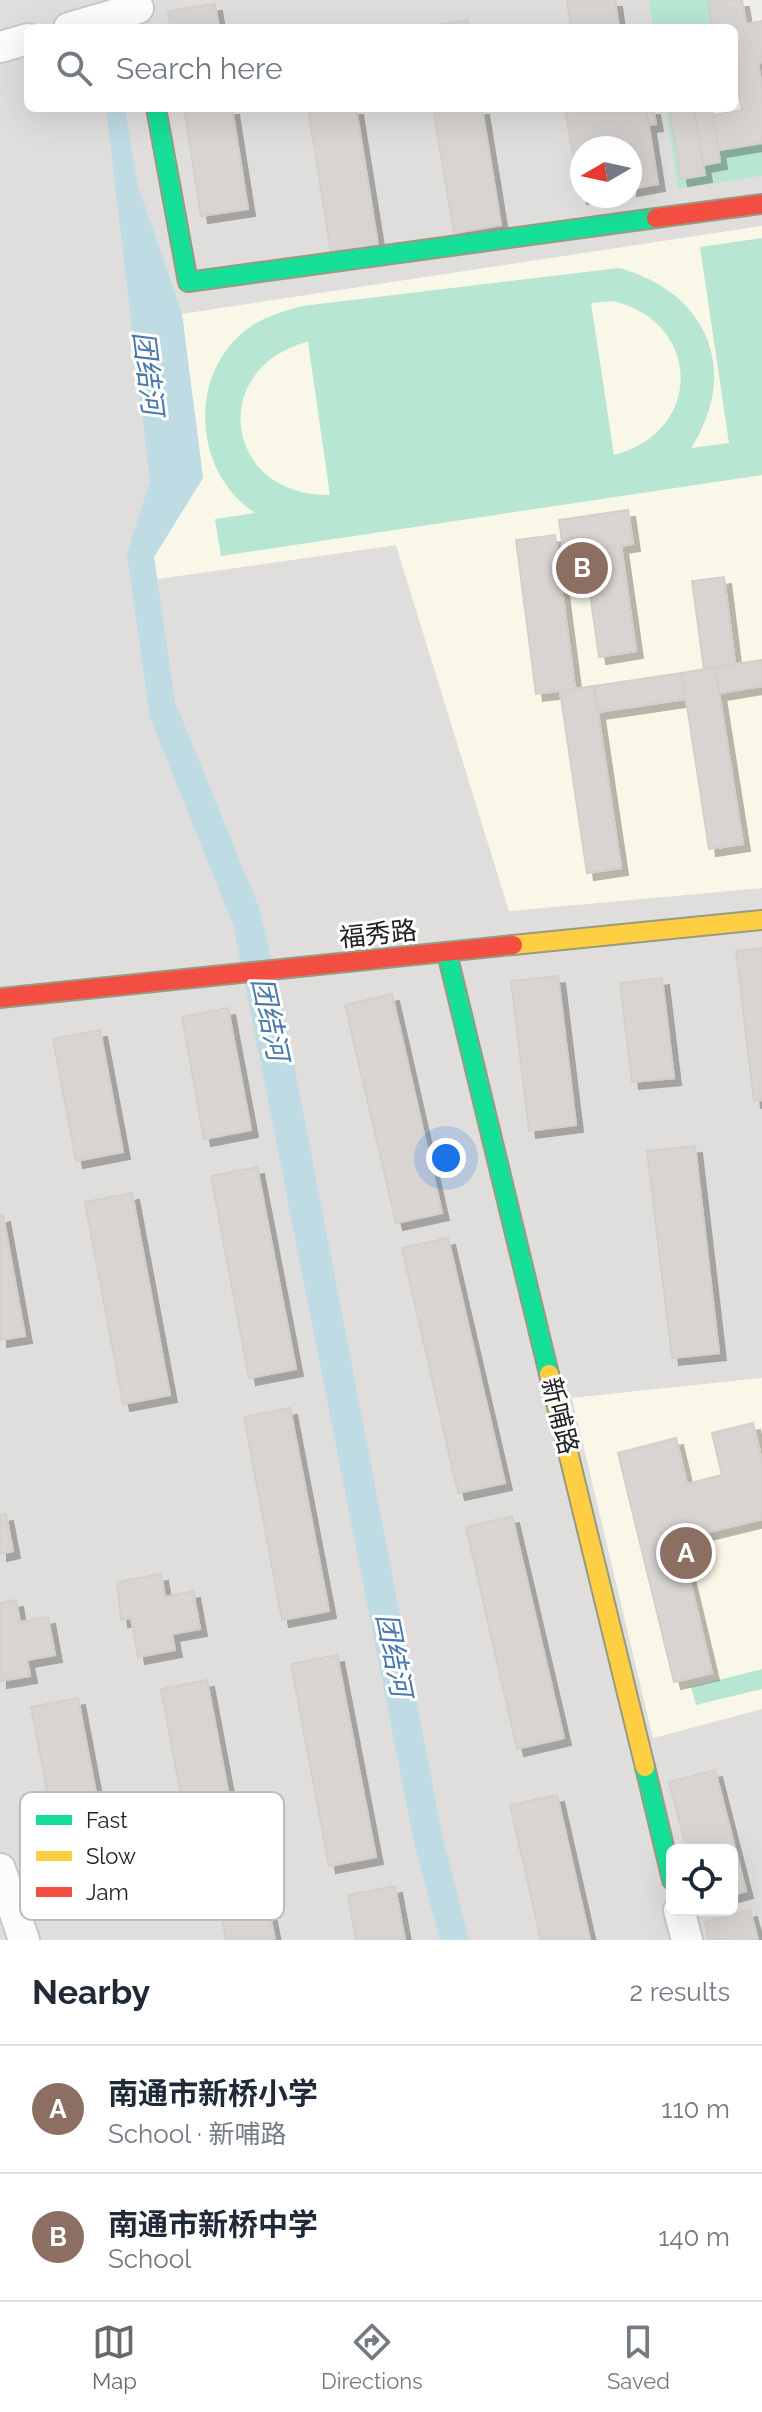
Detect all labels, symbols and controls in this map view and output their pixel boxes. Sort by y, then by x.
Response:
search box [24,24,738,112]
icon: search [52,46,96,90]
text: Search here [116,51,283,86]
north arrow [570,136,642,208]
water label: 团结河 [127,329,170,422]
pin: B [556,538,608,598]
street label: 福秀路 [338,915,418,953]
water label: 团结河 [245,974,296,1068]
your location [426,1138,466,1178]
street label: 新哺路 [536,1375,584,1457]
pin: A [660,1523,712,1583]
water label: 团结河 [370,1611,419,1704]
legend [20,1792,284,1920]
text: Fast [86,1807,128,1833]
text: Slow [86,1843,136,1869]
map controls [666,1844,738,1916]
button: locate [666,1844,738,1916]
text: Jam [86,1879,129,1905]
text: Nearby [32,1972,150,2012]
text: 2 results [630,1977,730,2007]
text: 南通市新桥小学 [108,2076,318,2111]
text: A [49,2094,67,2124]
text: 110 m [661,2094,730,2124]
text: School · 新哺路 [108,2119,287,2149]
text: 南通市新桥中学 [108,2207,318,2242]
text: B [49,2222,67,2252]
text: 140 m [658,2222,730,2252]
text: School [108,2244,191,2274]
tab: Map [92,2320,137,2394]
tab: Directions [321,2320,423,2394]
tab: Saved [607,2320,670,2394]

